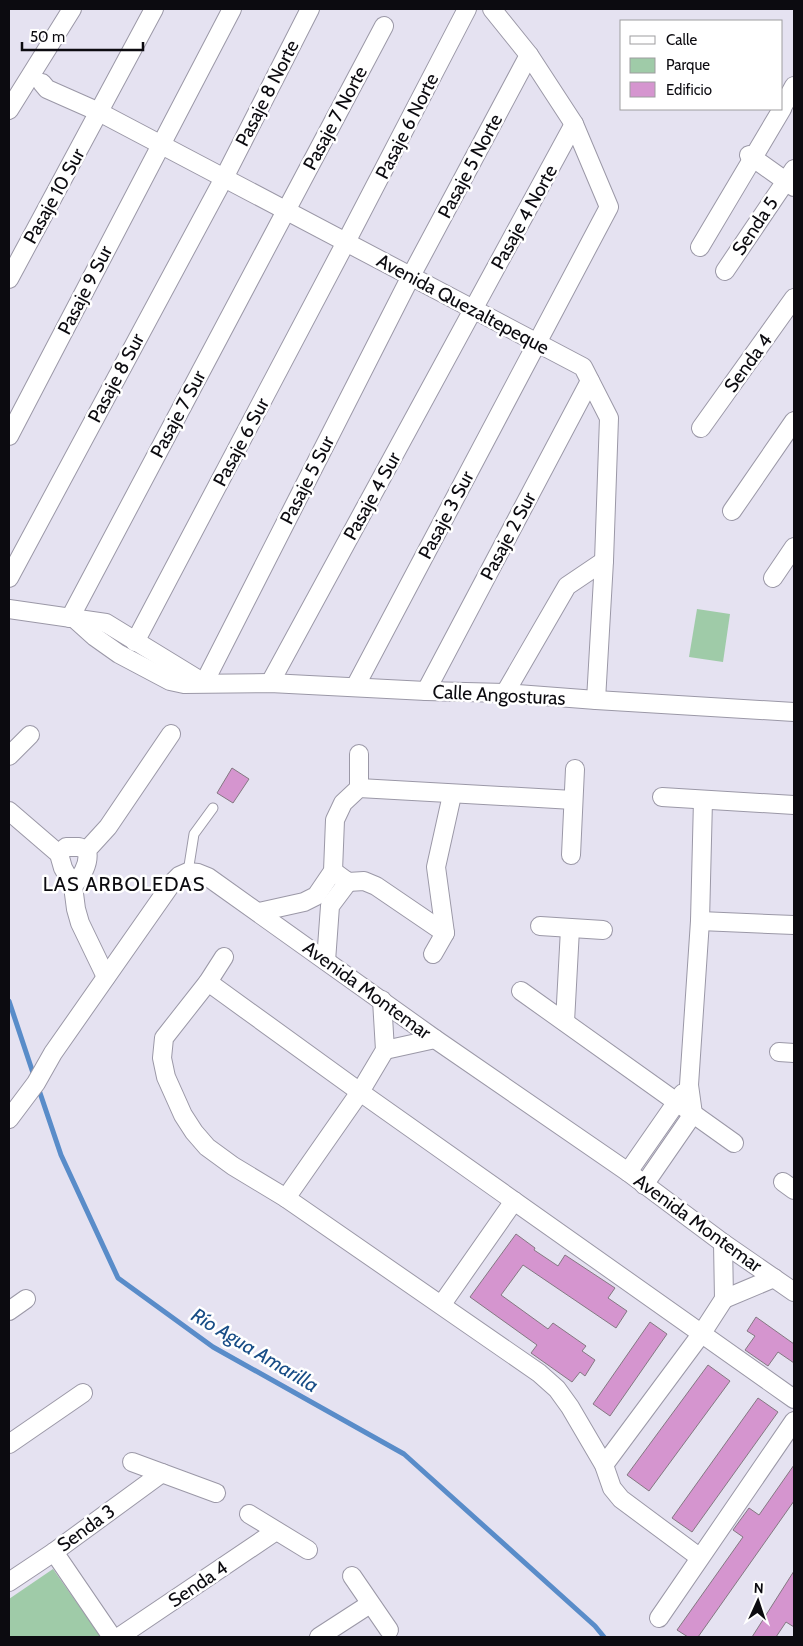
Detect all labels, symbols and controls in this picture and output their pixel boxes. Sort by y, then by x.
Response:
scale bar [22,20,144,52]
legend [620,20,783,110]
text: 50 m [30,28,65,46]
text: Calle [666,31,697,49]
street label: Pasaje 8 Norte [230,36,304,150]
text: Parque [666,56,710,74]
street label: Pasaje 7 Norte [298,62,372,174]
street label: Pasaje 6 Norte [371,69,444,183]
text: Edificio [666,81,712,99]
street label: Pasaje 5 Norte [433,110,507,222]
street label: Pasaje 10 Sur [18,144,90,248]
street label: Pasaje 4 Norte [486,161,562,273]
street label: Senda 5 [727,192,783,260]
street label: Pasaje 9 Sur [53,242,117,338]
street label: Avenida Quezaltepeque [373,249,553,359]
street label: Senda 4 [719,329,777,397]
street label: Pasaje 8 Sur [83,330,149,426]
street label: Pasaje 7 Sur [145,366,211,462]
street label: Pasaje 6 Sur [208,394,274,490]
street label: Pasaje 5 Sur [275,432,339,528]
street label: Pasaje 4 Sur [338,448,406,544]
street label: Pasaje 3 Sur [413,467,479,563]
street label: Pasaje 2 Sur [475,488,541,584]
street label: Calle Angosturas [432,680,566,710]
district label: LAS ARBOLEDAS [43,872,205,896]
street label: Avenida Montemar [299,936,435,1044]
street label: Avenida Montemar [630,1169,766,1277]
water label: Río Agua Amarilla [187,1303,323,1397]
street label: Senda 3 [53,1499,119,1557]
street label: Senda 4 [164,1556,232,1612]
north arrow [733,1576,783,1626]
text: N [753,1579,764,1597]

